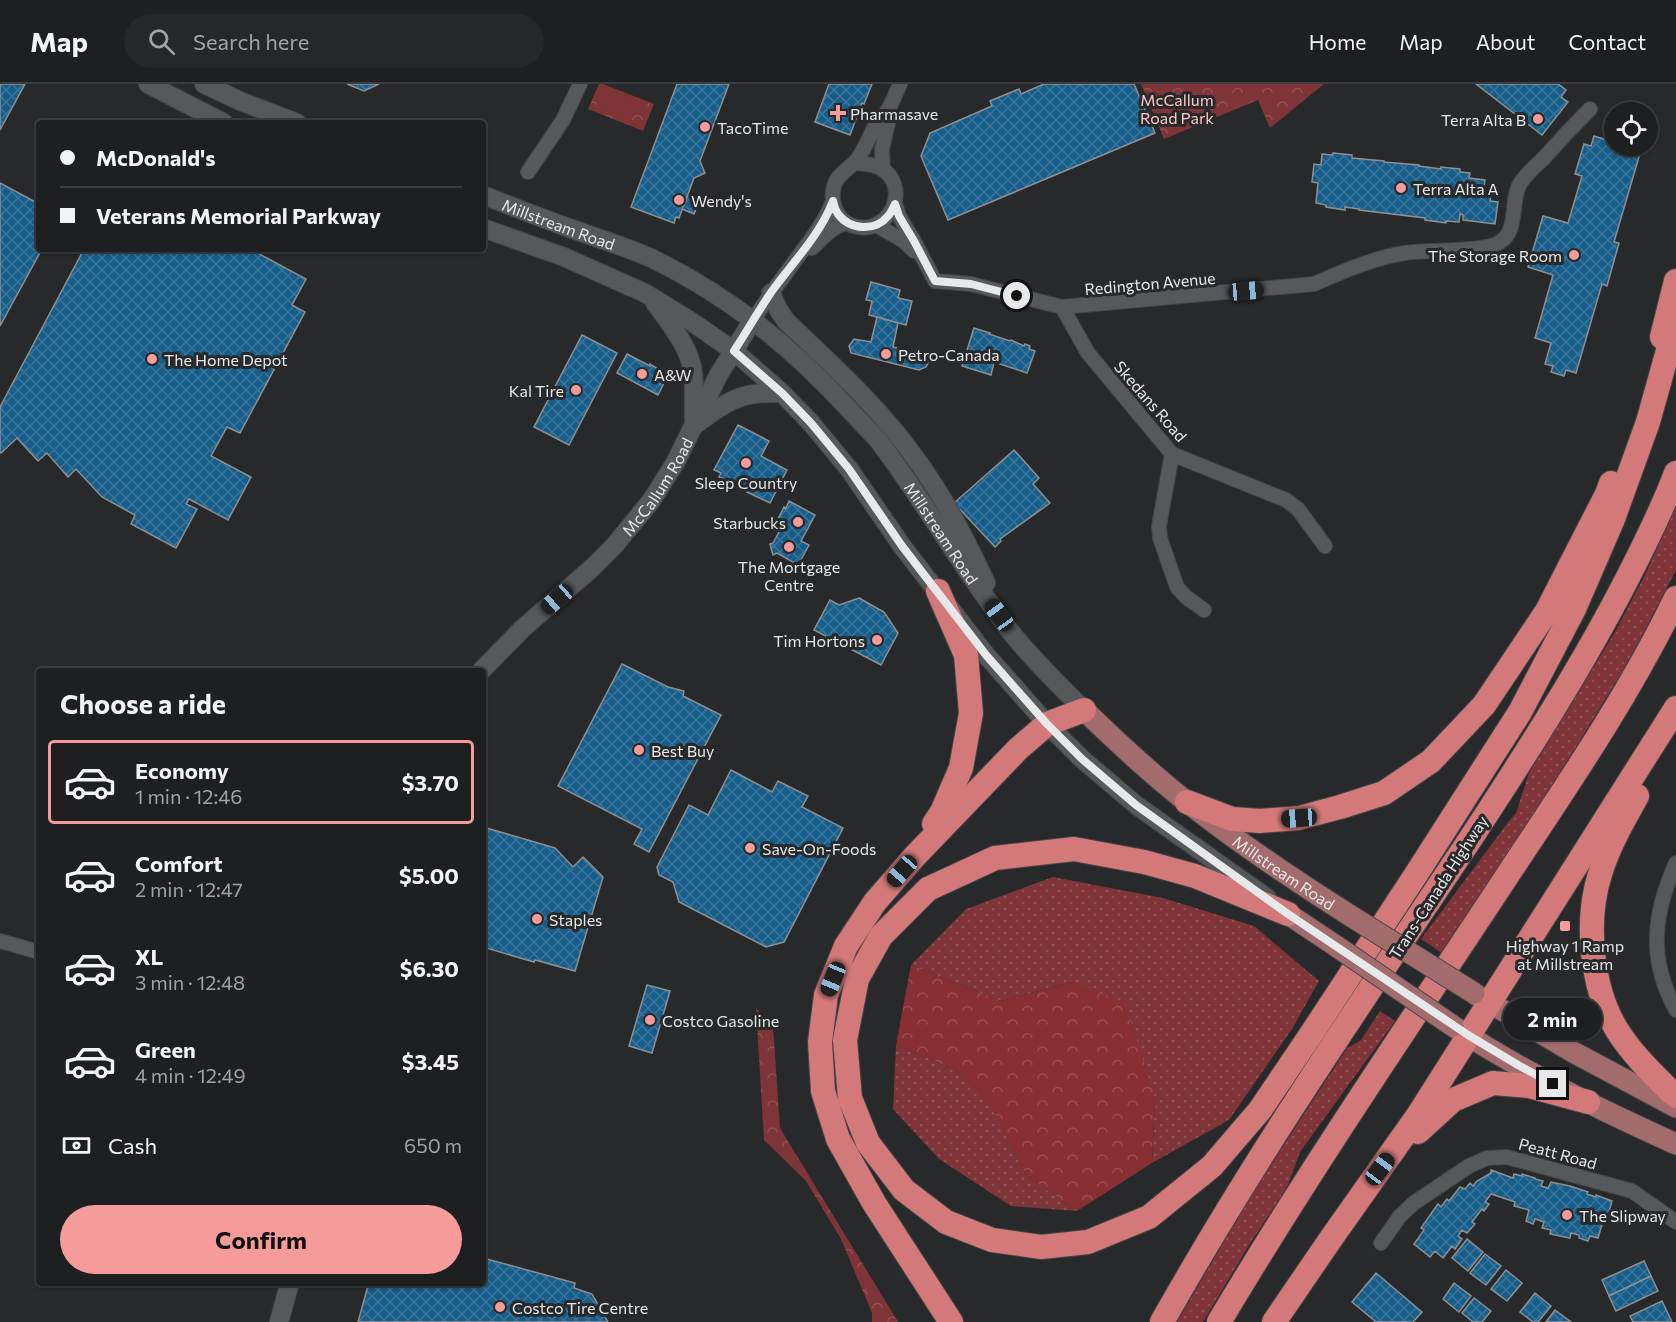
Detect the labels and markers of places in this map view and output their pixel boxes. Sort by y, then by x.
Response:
place label: Pharmasave [850,104,938,123]
marker: Pharmasave [831,106,845,120]
place label: Terra Alta B [1441,110,1526,129]
marker: Terra Alta B [1531,112,1545,126]
place label: TacoTime [717,118,788,137]
marker: TacoTime [698,120,712,134]
place label: Terra Alta A [1413,179,1499,198]
marker: Terra Alta A [1394,181,1408,195]
place label: Wendy's [691,191,752,210]
marker: Wendy's [672,193,686,207]
place label: The Storage Room [1428,246,1562,265]
marker: The Storage Room [1567,248,1581,262]
place label: Petro-Canada [898,345,1000,364]
marker: Petro-Canada [879,347,893,361]
place label: The Home Depot [164,350,288,369]
marker: The Home Depot [145,352,159,366]
place label: A&W [654,365,692,384]
marker: A&W [635,367,649,381]
place label: Kal Tire [509,381,564,400]
marker: Kal Tire [569,383,583,397]
marker: Sleep Country [739,456,753,470]
place label: Sleep Country [695,473,797,492]
place label: Starbucks [713,513,786,532]
marker: Starbucks [791,515,805,529]
marker: The Mortgage Centre [782,540,796,554]
place label: The Mortgage Centre [738,557,840,594]
place label: Tim Hortons [773,631,865,650]
marker: Tim Hortons [870,633,884,647]
place label: Best Buy [651,741,714,760]
marker: Best Buy [632,743,646,757]
place label: Save-On-Foods [762,839,876,858]
marker: Save-On-Foods [743,841,757,855]
place label: Staples [549,910,602,929]
marker: Staples [530,912,544,926]
marker: Highway 1 Ramp at Millstream [1558,919,1572,933]
place label: Highway 1 Ramp at Millstream [1506,936,1624,973]
place label: Costco Gasoline [662,1011,779,1030]
marker: Costco Gasoline [643,1013,657,1027]
place label: The Slipway [1579,1206,1666,1225]
marker: The Slipway [1560,1208,1574,1222]
place label: Costco Tire Centre [512,1298,648,1317]
marker: Costco Tire Centre [493,1300,507,1314]

